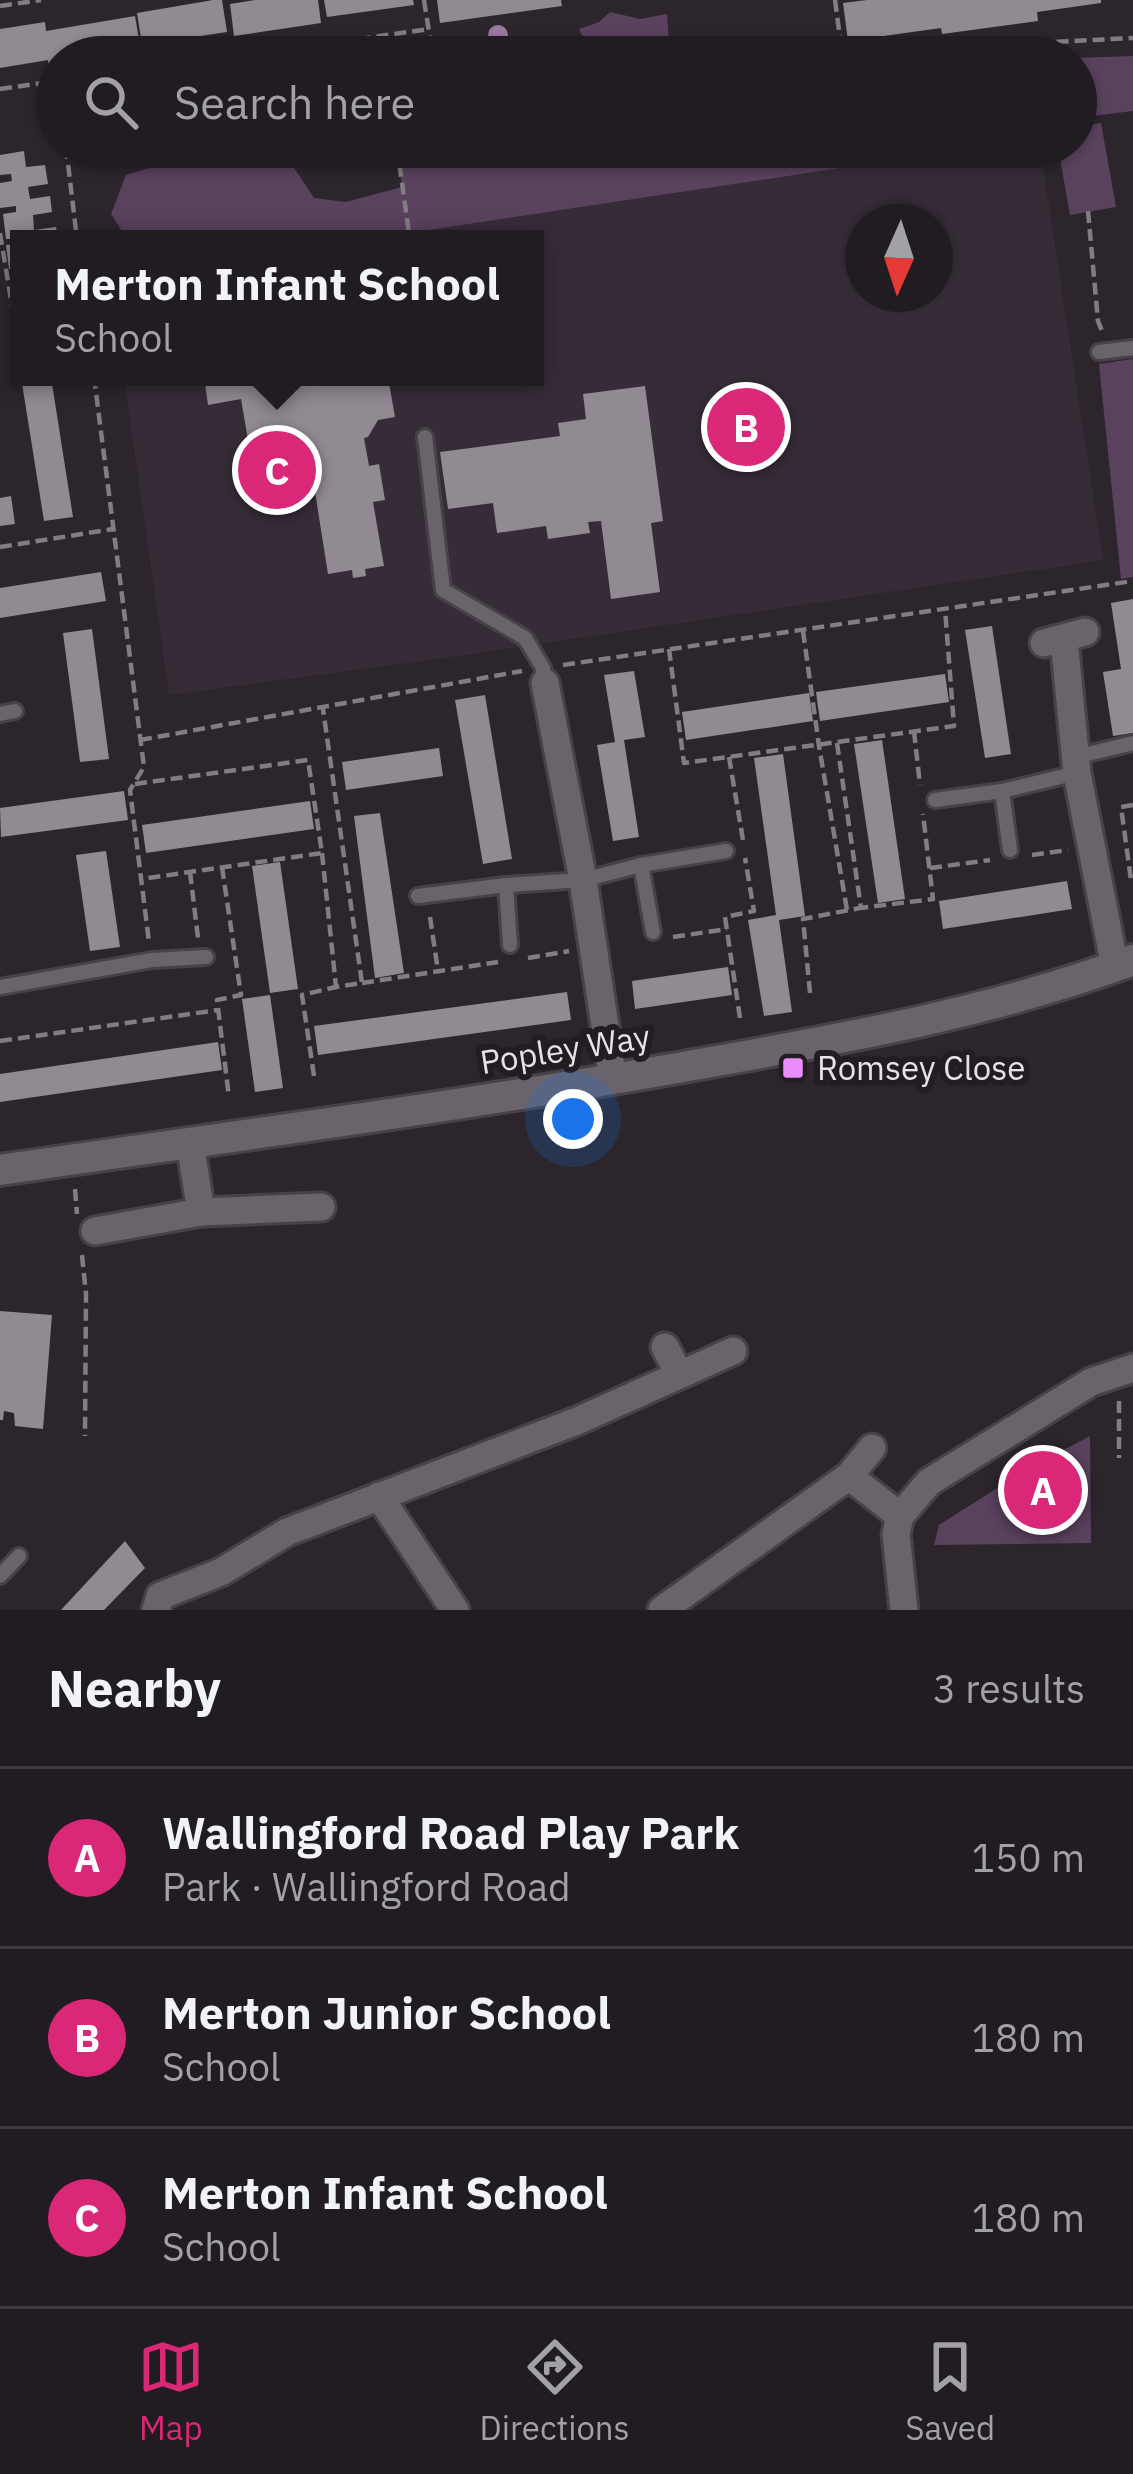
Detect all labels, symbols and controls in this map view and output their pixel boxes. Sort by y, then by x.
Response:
search box [36,36,1097,168]
icon: search [78,69,144,135]
text: Search here [174,73,415,131]
north arrow [845,204,953,312]
popup [10,230,544,386]
text: Merton Infant School [54,254,500,312]
text: School [54,312,173,363]
pin: B [707,382,785,472]
pin: C [238,425,316,515]
street label: Popley Way [477,1014,653,1083]
place label: Romsey Close [817,1046,1025,1089]
marker: Romsey Close [780,1055,806,1081]
your location [543,1089,603,1149]
pin: A [1004,1445,1082,1535]
text: Nearby [48,1655,221,1721]
text: 3 results [933,1663,1085,1714]
text: Wallingford Road Play Park [162,1803,739,1861]
text: A [74,1832,100,1883]
text: 150 m [972,1832,1085,1883]
text: Park · Wallingford Road [162,1861,571,1912]
text: Merton Junior School [162,1983,611,2041]
text: B [74,2012,100,2063]
text: 180 m [972,2012,1085,2063]
text: School [162,2041,281,2092]
text: Merton Infant School [162,2163,608,2221]
text: C [74,2192,100,2243]
text: 180 m [972,2192,1085,2243]
text: School [162,2221,281,2272]
tab: Map [138,2334,204,2449]
tab: Directions [480,2334,630,2449]
tab: Saved [905,2334,995,2449]

